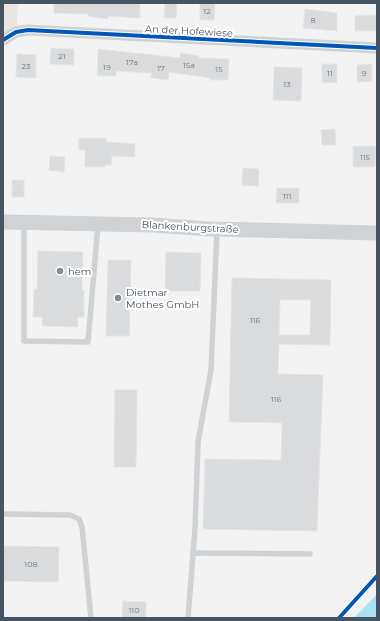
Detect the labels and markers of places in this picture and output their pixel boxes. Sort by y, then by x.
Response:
place label: hem [68,265,91,278]
marker: hem [55,266,65,276]
place label: Dietmar Mothes GmbH [126,286,199,311]
marker: Dietmar Mothes GmbH [113,293,123,303]

